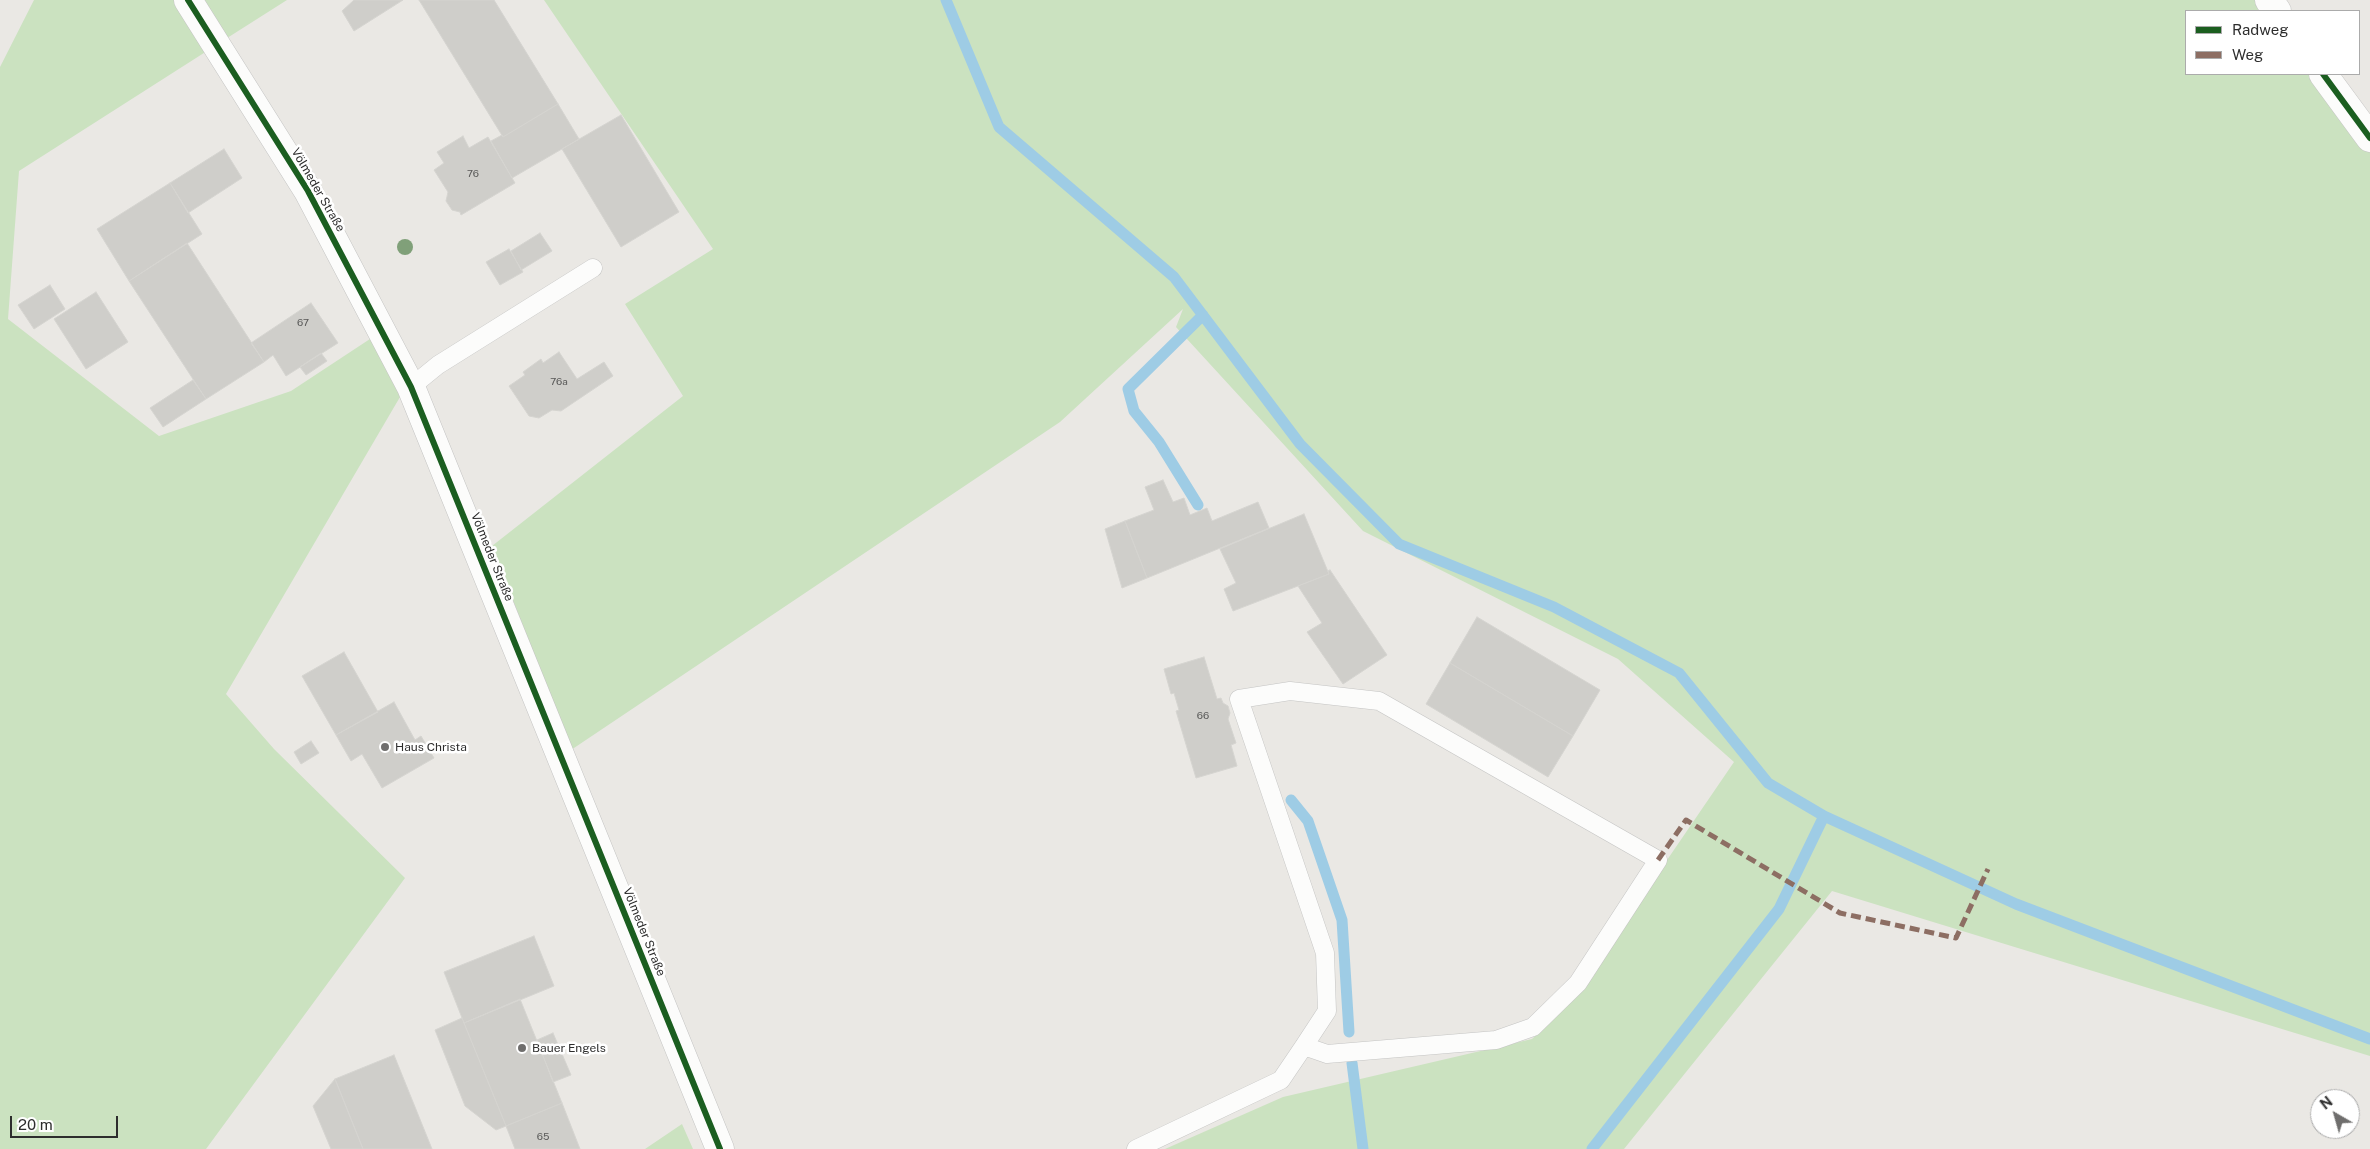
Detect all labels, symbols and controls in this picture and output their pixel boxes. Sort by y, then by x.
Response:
legend [2185,10,2360,75]
text: Radweg [2232,21,2289,38]
text: Weg [2232,46,2263,63]
street label: Völmeder Straße [288,146,348,234]
house number: 76 [467,168,479,180]
house number: 67 [297,317,309,329]
house number: 76a [550,376,568,388]
street label: Völmeder Straße [468,511,516,603]
house number: 66 [1197,710,1209,722]
place label: Haus Christa [395,740,467,754]
marker: Haus Christa [379,741,391,753]
street label: Völmeder Straße [620,886,668,978]
place label: Bauer Engels [532,1041,606,1055]
marker: Bauer Engels [516,1042,528,1054]
north arrow [2310,1089,2360,1139]
text: N [2317,1093,2336,1113]
scale bar [12,1106,120,1138]
text: 20 m [18,1116,53,1133]
house number: 65 [537,1131,549,1143]

